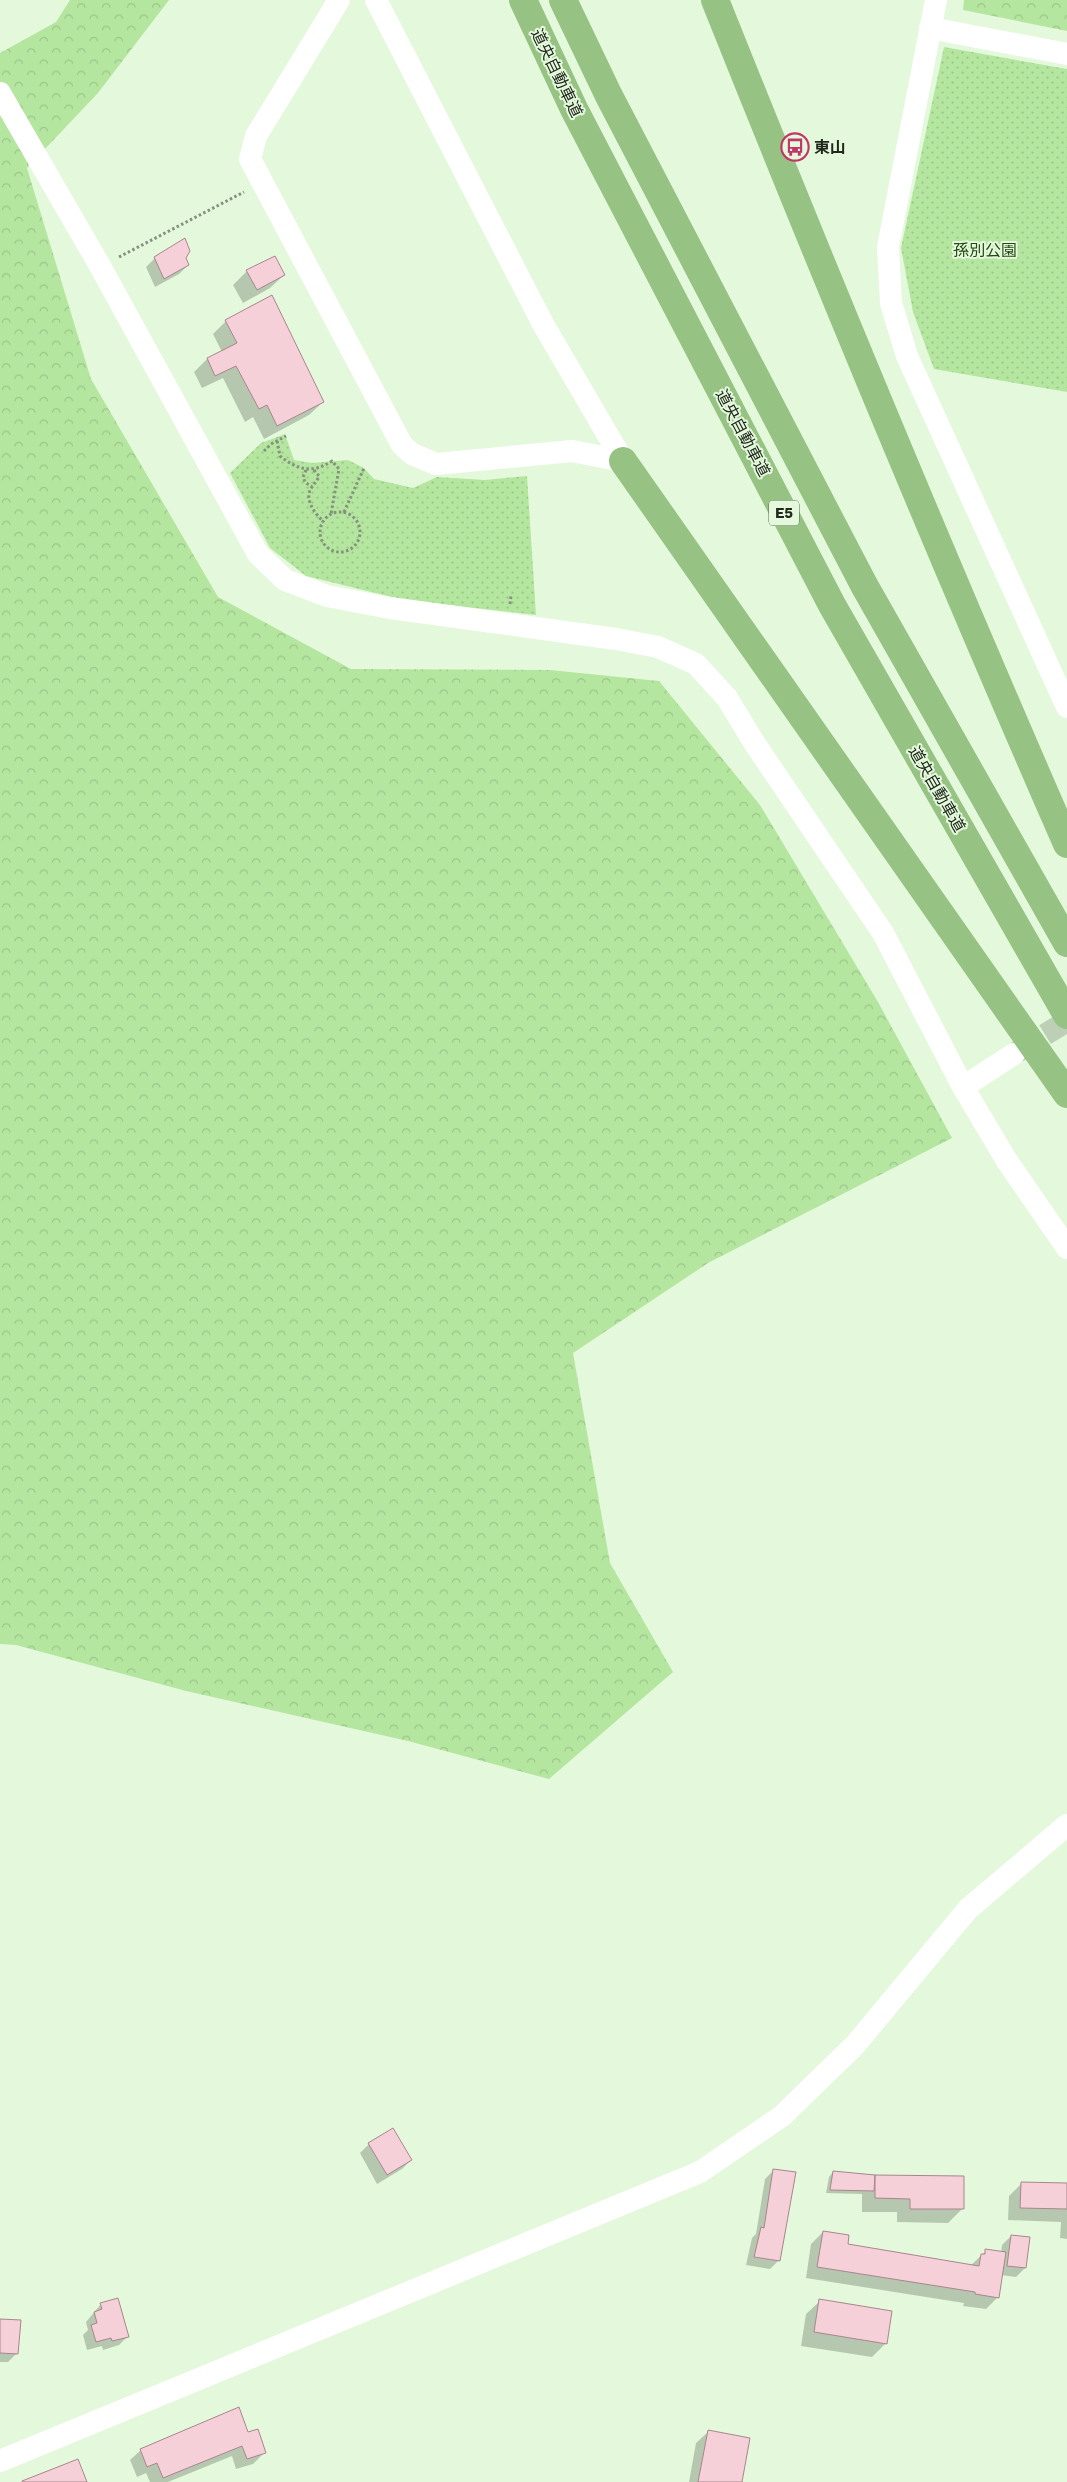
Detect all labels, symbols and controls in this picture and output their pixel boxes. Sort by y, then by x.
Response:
street label: 道央自動車道 [527,26,587,120]
bus stop icon: 東山 [780,132,810,162]
place label: 東山 [814,138,846,157]
park label: 孫別公園 [953,241,1017,260]
street label: 道央自動車道 [712,386,774,480]
road number: E5 [769,500,799,526]
street label: 道央自動車道 [905,743,969,835]

